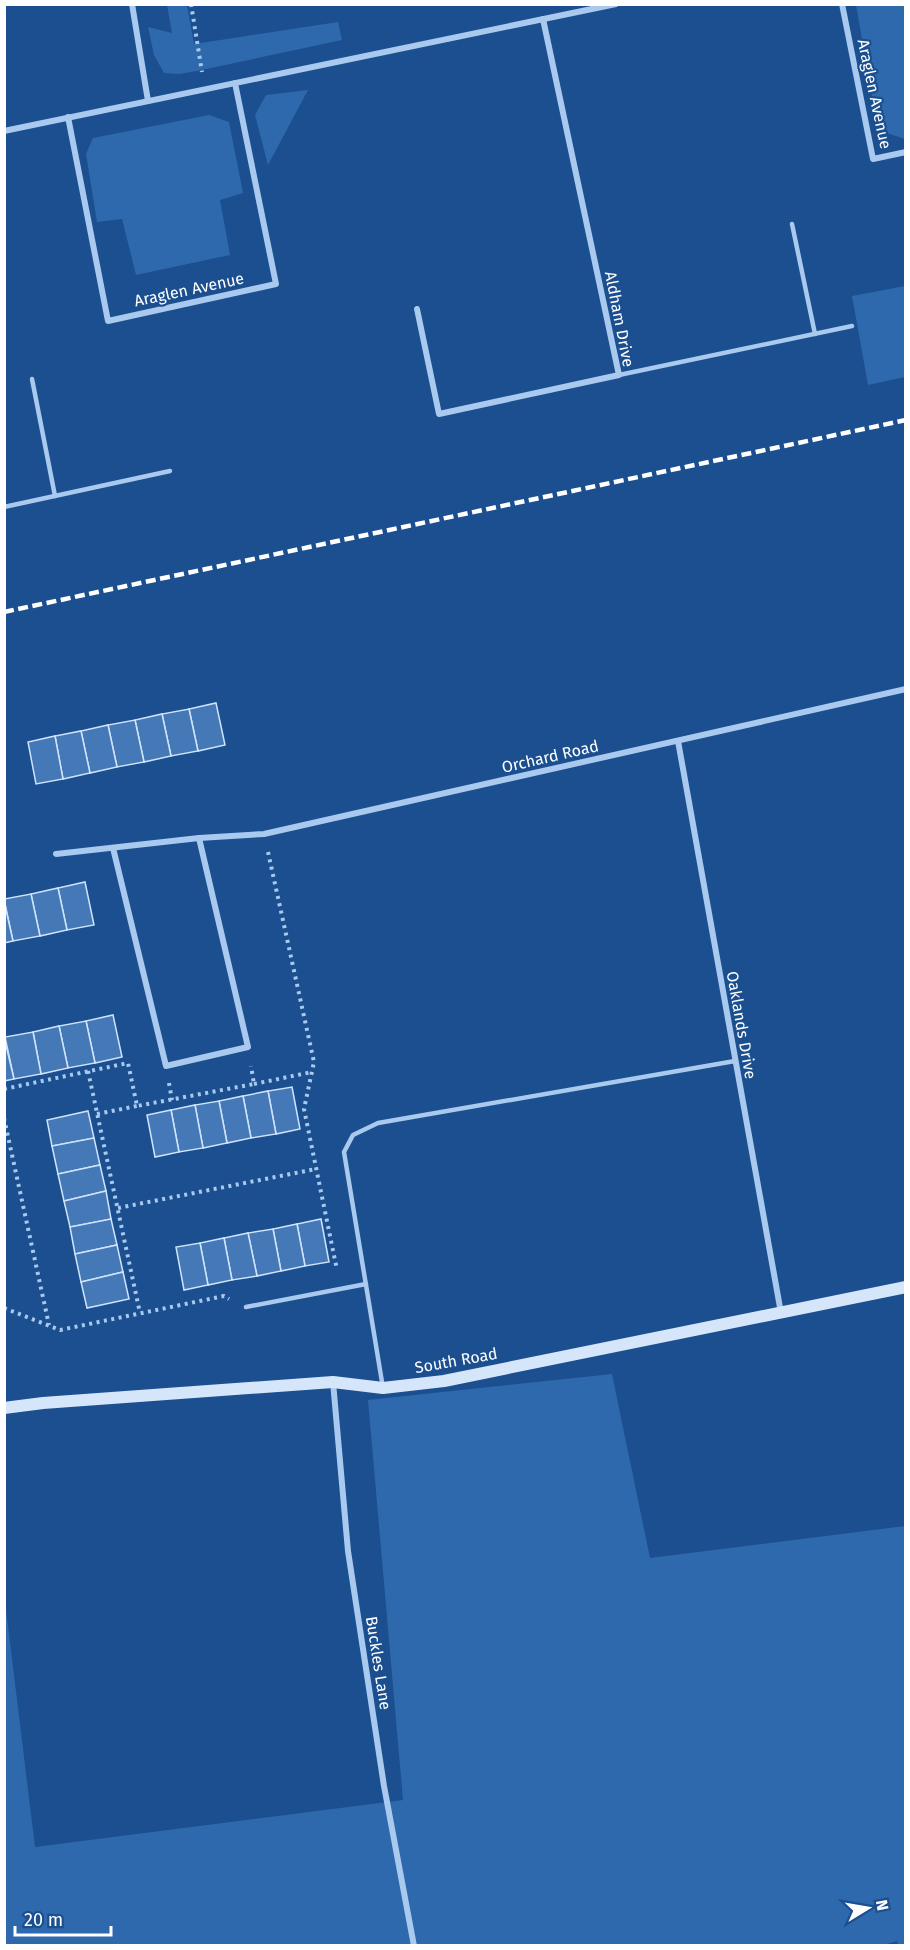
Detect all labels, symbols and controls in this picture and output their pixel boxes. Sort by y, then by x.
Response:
street label: Araglen Avenue [854,37,895,151]
street label: Araglen Avenue [132,269,246,310]
street label: Aldham Drive [601,270,638,368]
street label: Orchard Road [500,736,600,777]
street label: Oaklands Drive [723,970,760,1081]
street label: South Road [413,1344,499,1377]
street label: Buckles Lane [362,1615,395,1711]
north arrow [838,1878,898,1938]
text: N [872,1898,893,1912]
scale bar [15,1899,111,1937]
text: 20 m [24,1909,63,1931]

